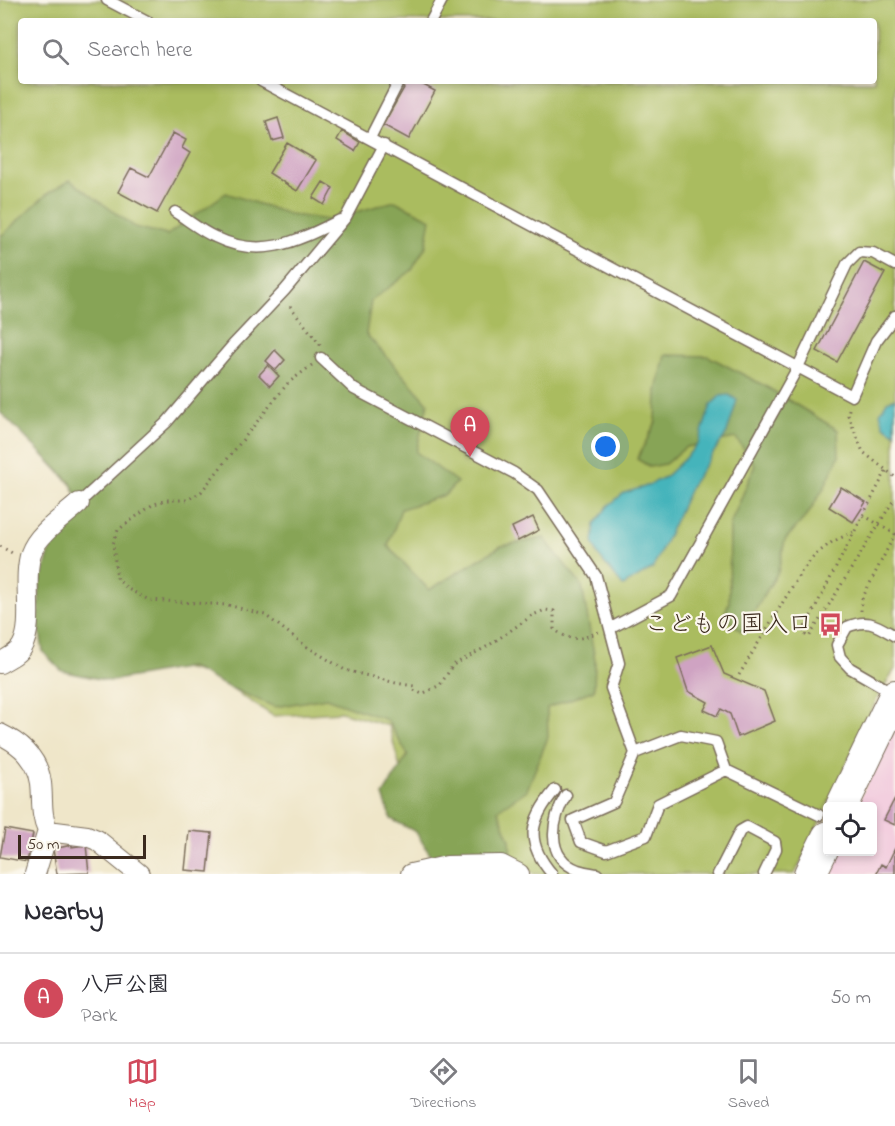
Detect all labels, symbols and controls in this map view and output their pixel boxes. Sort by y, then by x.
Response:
search box [18,18,877,84]
icon: search [39,35,72,68]
text: Search here [87,35,192,67]
pin: A [450,408,490,457]
your location [591,432,620,461]
place label: こどもの国入口 [644,608,812,643]
bus stop icon: こどもの国入口 [817,612,843,638]
map controls [823,802,877,856]
button: locate [823,802,877,856]
scale bar [18,832,146,860]
text: 50 m [27,833,59,857]
text: Nearby [24,894,103,932]
text: 八戸公園 [81,970,169,1002]
text: A [37,984,50,1013]
text: 50 m [830,984,871,1013]
text: Park [81,1002,117,1031]
tab: Map [126,1055,159,1115]
tab: Directions [410,1055,476,1115]
tab: Saved [728,1055,769,1115]

